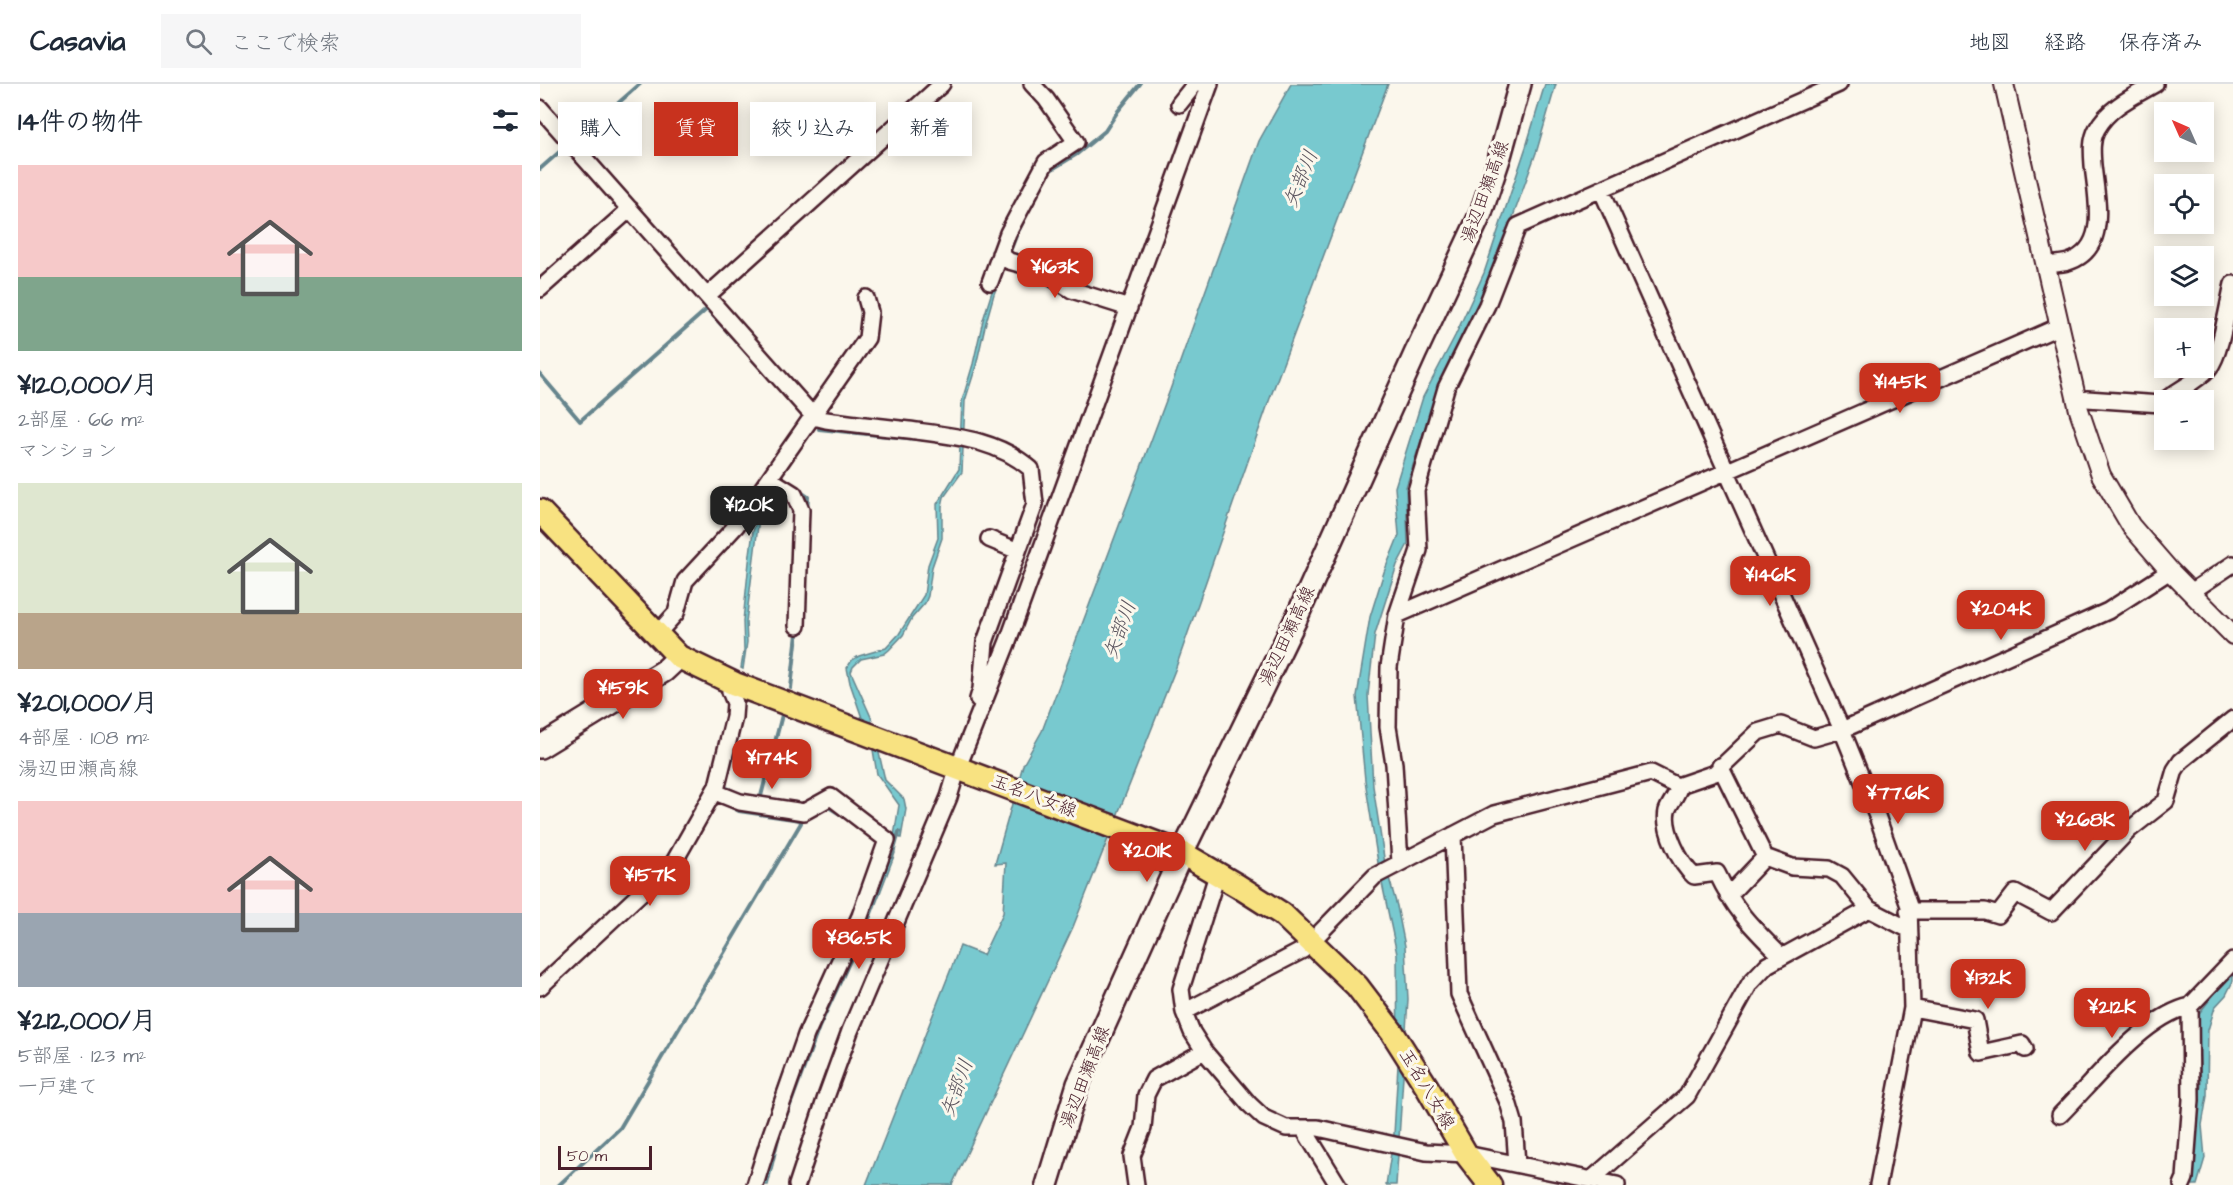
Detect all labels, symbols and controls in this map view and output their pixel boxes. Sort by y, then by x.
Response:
search box [161,14,581,68]
text: Casavia [30,22,125,61]
icon: search [182,25,215,58]
text: ここで検索 [230,28,340,59]
text: 地図 [1969,28,2011,57]
text: 経路 [2044,28,2086,57]
text: 保存済み [2119,28,2203,57]
chip: 購入 [558,102,642,156]
chip: 賃貸 [654,102,738,156]
chip: 絞り込み [750,102,876,156]
chip: 新着 [888,102,972,156]
north arrow [2154,102,2214,162]
map controls [2154,102,2214,450]
text: 14件の物件 [18,104,143,140]
icon: filters [489,104,522,137]
street label: 湯辺田瀬高線 [1455,137,1515,247]
water label: 矢部川 [1277,146,1325,212]
button: locate [2154,174,2214,234]
icon: home [216,204,324,312]
button: layers [2154,246,2214,306]
pin: ¥163K [1013,248,1097,299]
text: ¥163K [1031,253,1079,281]
button: + [2154,318,2214,378]
pin: ¥145K [1858,363,1942,414]
text: ¥120,000/月 [18,367,158,403]
text: ¥145K [1873,368,1927,396]
button: − [2154,390,2214,450]
text: 2部屋 · 66 m² [18,406,144,434]
text: マンション [18,437,117,465]
pin: ¥120K [707,486,791,537]
text: ¥120K [724,491,774,519]
icon: home [216,522,324,630]
pin: ¥146K [1728,556,1812,607]
text: ¥146K [1744,561,1796,589]
street label: 湯辺田瀬高線 [1253,582,1321,690]
pin: ¥204K [1959,590,2043,641]
text: ¥204K [1971,595,2031,623]
water label: 矢部川 [1097,597,1143,663]
pin: ¥159K [581,669,665,720]
text: ¥159K [598,674,648,702]
text: ¥201,000/月 [18,685,158,721]
text: 4部屋 · 108 m² [18,724,150,752]
pin: ¥174K [730,739,814,790]
text: ¥174K [746,744,798,772]
text: 湯辺田瀬高線 [18,755,138,783]
street label: 玉名八女線 [988,768,1080,824]
pin: ¥77.6K [1849,774,1947,825]
text: ¥77.6K [1867,779,1929,807]
pin: ¥268K [2043,801,2127,852]
text: ¥268K [2055,806,2115,834]
pin: ¥201K [1105,832,1189,883]
text: ¥201K [1122,837,1172,865]
icon: home [216,840,324,948]
pin: ¥157K [608,856,692,907]
text: ¥157K [624,861,676,889]
pin: ¥86.5K [810,919,908,970]
text: ¥86.5K [826,924,892,952]
pin: ¥132K [1946,959,2030,1010]
text: ¥132K [1965,964,2011,992]
pin: ¥212K [2070,988,2154,1039]
text: ¥212K [2088,993,2136,1021]
text: ¥212,000/月 [18,1003,157,1039]
street label: 湯辺田瀬高線 [1054,1022,1116,1132]
text: 5部屋 · 123 m² [18,1042,146,1070]
street label: 玉名八女線 [1393,1044,1461,1134]
water label: 矢部川 [934,1055,980,1121]
text: 一戸建て [18,1073,98,1101]
scale bar [558,1143,652,1170]
text: 50 m [567,1145,607,1167]

